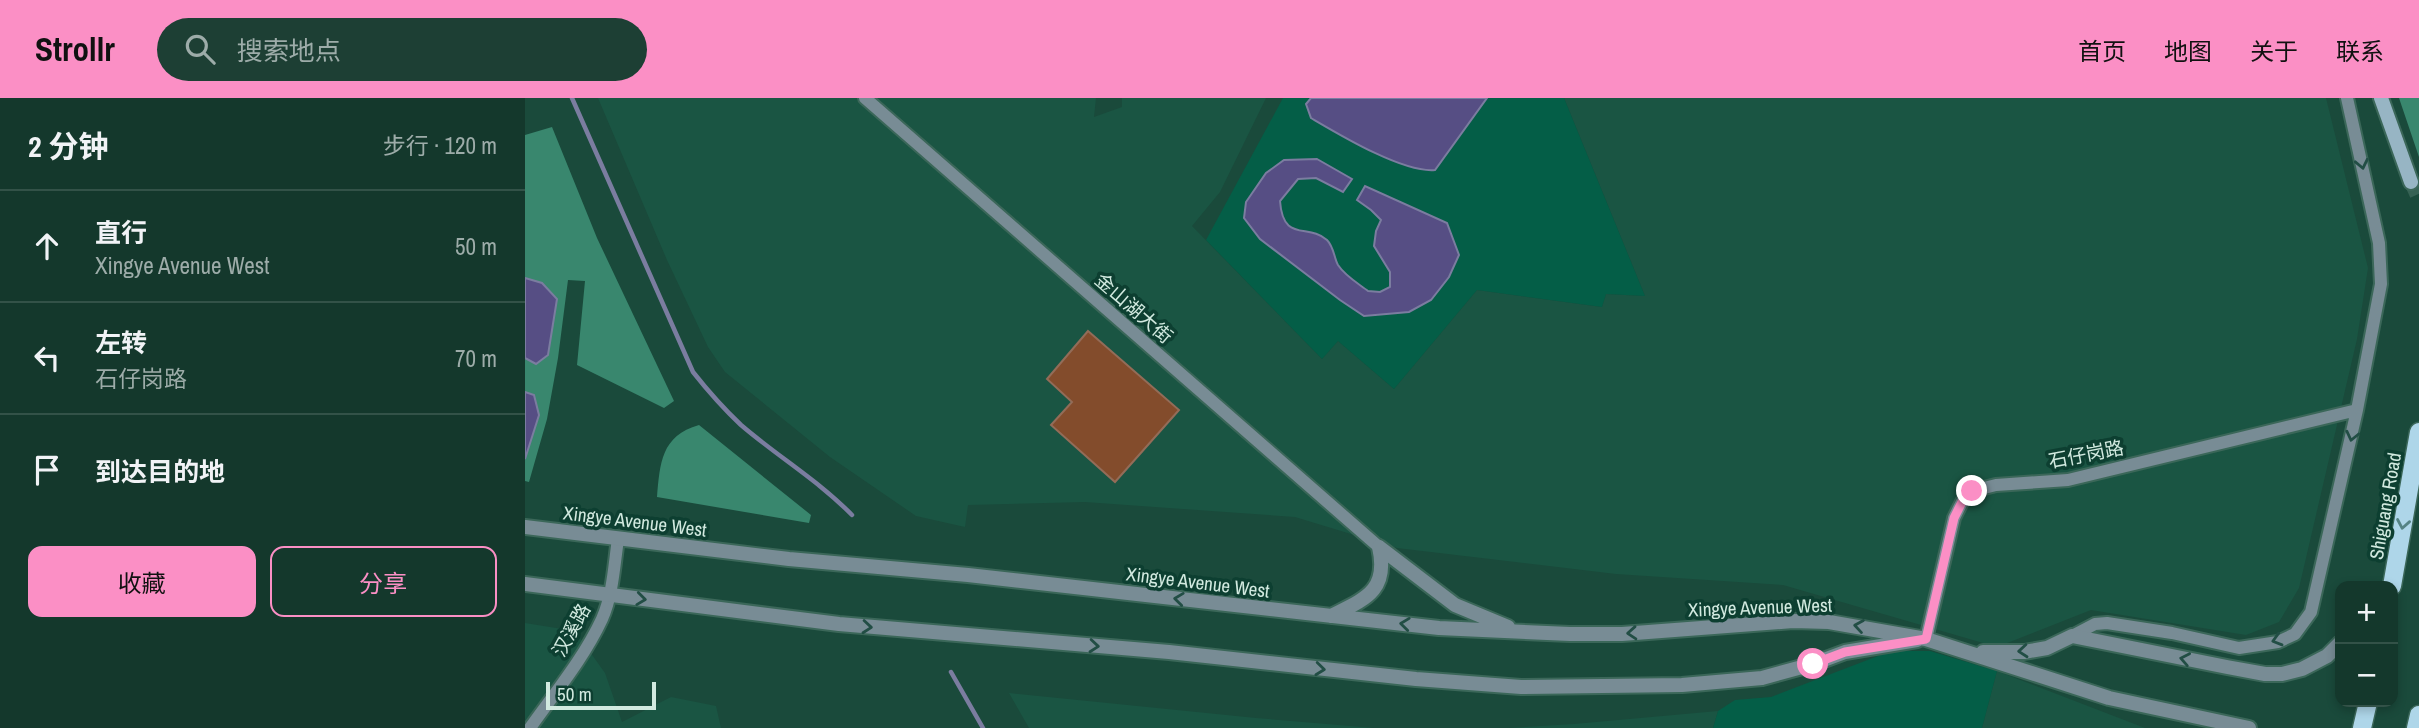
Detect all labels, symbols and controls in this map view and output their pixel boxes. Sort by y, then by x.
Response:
search box [157,18,647,81]
text: Strollr [35,27,115,71]
icon: search [181,30,219,68]
text: 搜索地点 [237,33,341,68]
text: 首页 [2078,35,2126,67]
text: 地图 [2164,35,2212,67]
text: 关于 [2250,35,2298,67]
text: 联系 [2336,35,2384,67]
text: 2 分钟 [28,126,109,166]
text: 步行 · 120 m [383,130,497,161]
one-way arrow [2354,158,2369,170]
text: 直行 [95,215,147,250]
icon: ahead [28,227,66,265]
text: 50 m [455,231,497,262]
text: Xingye Avenue West [95,250,269,281]
street label: 金山湖大街 [1090,267,1178,349]
text: 左转 [95,325,147,360]
icon: left [28,339,66,377]
text: 70 m [455,343,497,374]
text: 石仔岗路 [95,363,187,394]
one-way arrow [2345,430,2360,442]
street label: 石仔岗路 [2046,434,2126,474]
street label: Shiguang Road [2363,450,2407,562]
icon: arrive [28,451,66,489]
text: 到达目的地 [95,454,225,489]
route end [1956,475,1987,506]
street label: Xingye Avenue West [562,499,709,543]
one-way arrow [2396,518,2411,530]
button: 收藏 [28,546,256,617]
button: 分享 [270,546,497,617]
street label: Xingye Avenue West [1125,560,1272,604]
map controls [2335,581,2398,707]
button: + [2335,581,2398,644]
one-way arrow [636,591,647,606]
one-way arrow [1173,591,1185,606]
street label: Xingye Avenue West [1688,591,1833,623]
street label: 汉溪路 [546,599,596,661]
one-way arrow [1399,617,1411,632]
one-way arrow [862,619,873,634]
one-way arrow [1853,619,1865,634]
one-way arrow [1626,625,1637,640]
one-way arrow [2271,632,2283,647]
one-way arrow [1089,638,1100,653]
one-way arrow [2017,643,2028,658]
button: − [2335,644,2398,707]
route start [1797,648,1828,679]
one-way arrow [2179,652,2191,667]
one-way arrow [1315,661,1326,676]
scale bar [546,679,656,711]
text: 50 m [557,681,592,707]

